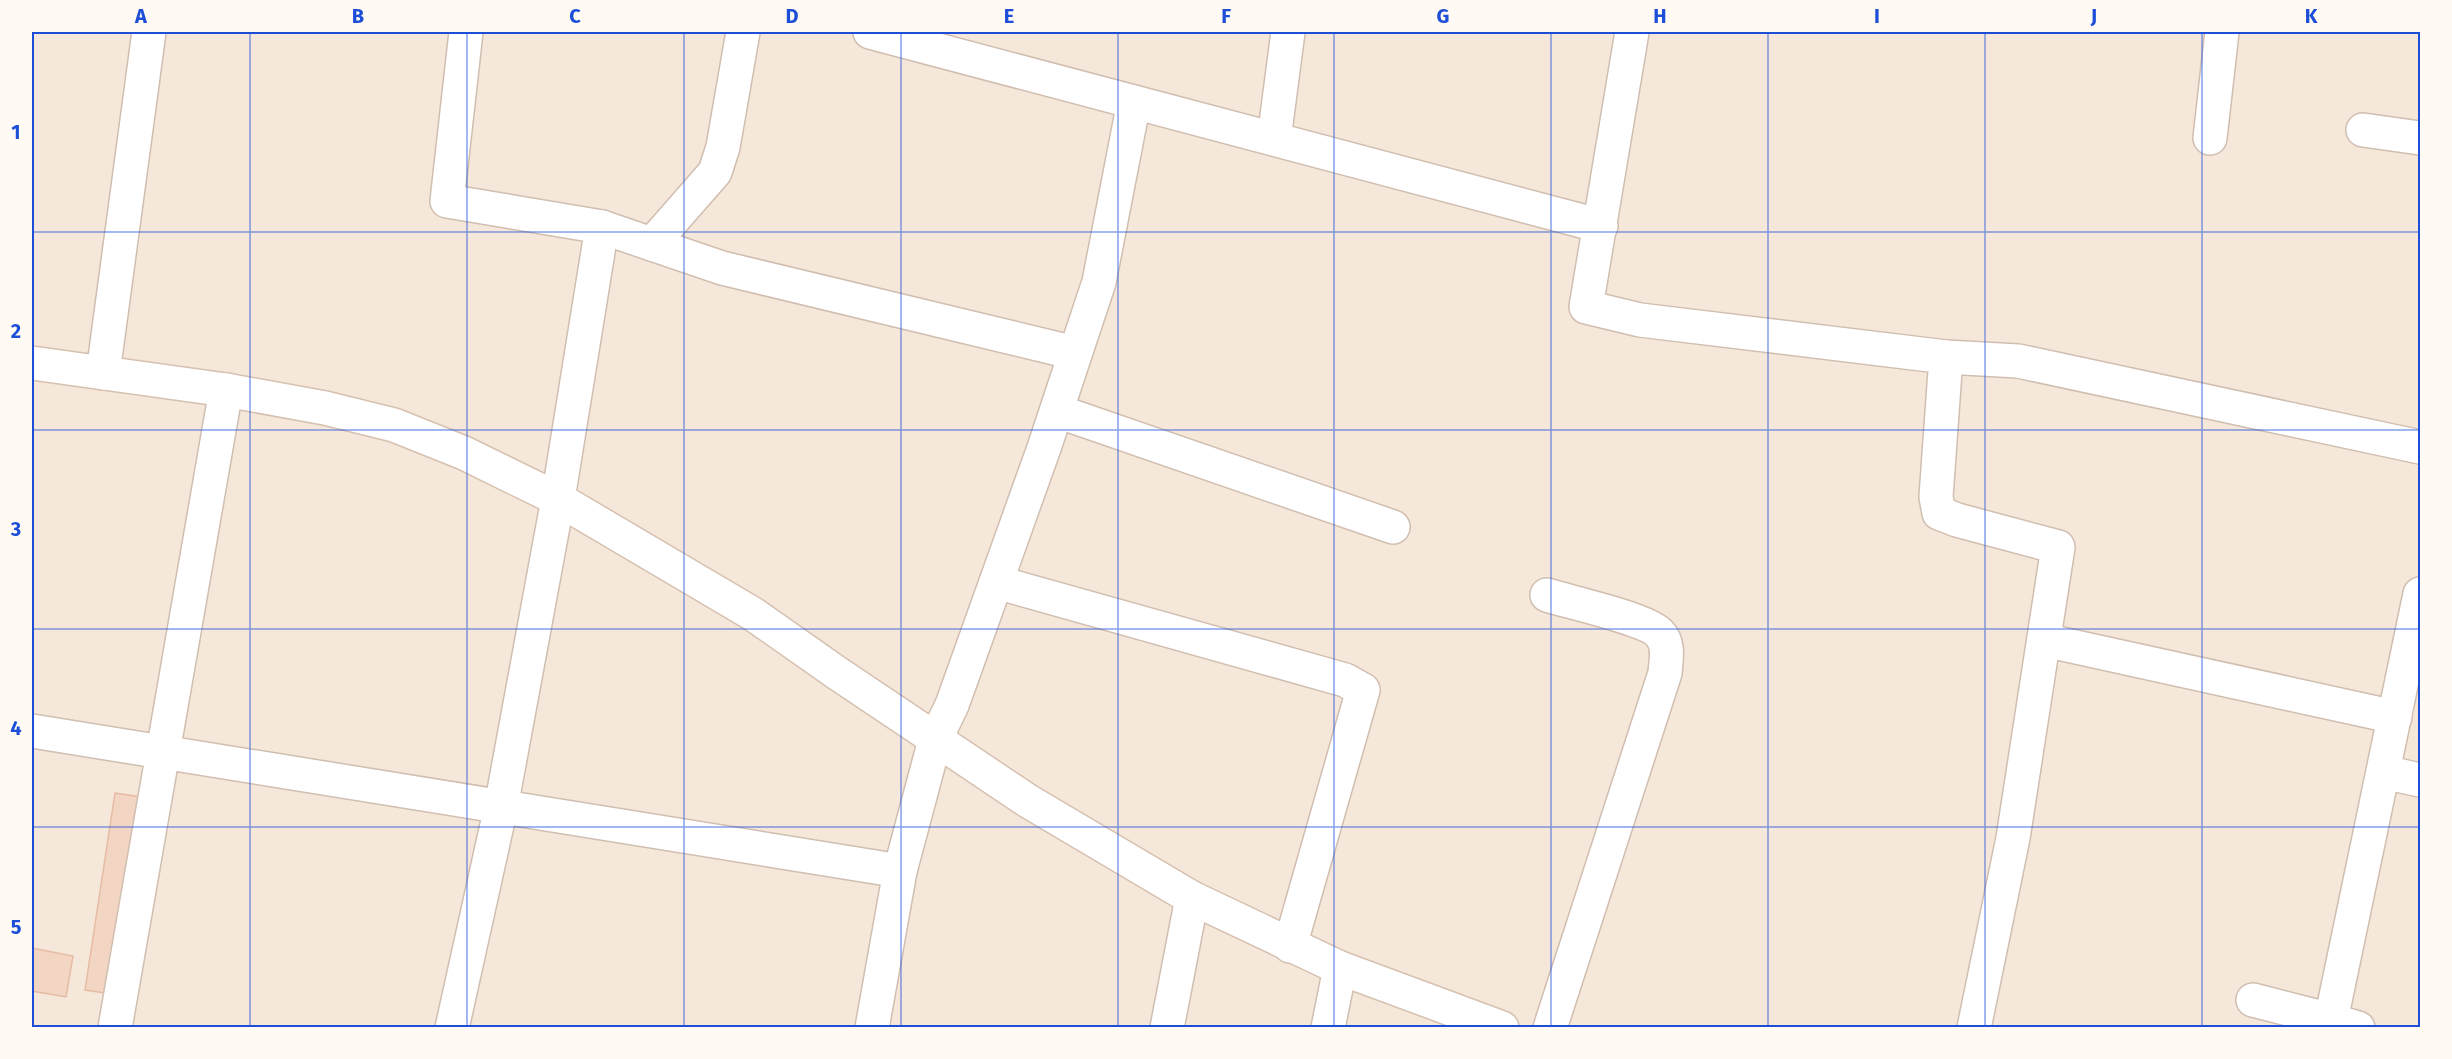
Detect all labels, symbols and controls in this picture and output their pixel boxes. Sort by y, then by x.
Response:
text: A [134,4,148,28]
text: B [352,4,364,28]
text: C [569,4,581,28]
text: D [785,4,799,28]
text: E [1004,4,1014,28]
text: F [1221,4,1231,28]
text: G [1437,4,1449,28]
text: H [1653,4,1667,28]
text: I [1874,4,1880,28]
text: J [2090,4,2097,28]
text: K [2305,4,2318,28]
text: 1 [11,120,21,144]
text: 2 [11,319,21,343]
text: 3 [10,517,21,541]
text: 4 [10,716,22,740]
text: 5 [11,915,22,939]

